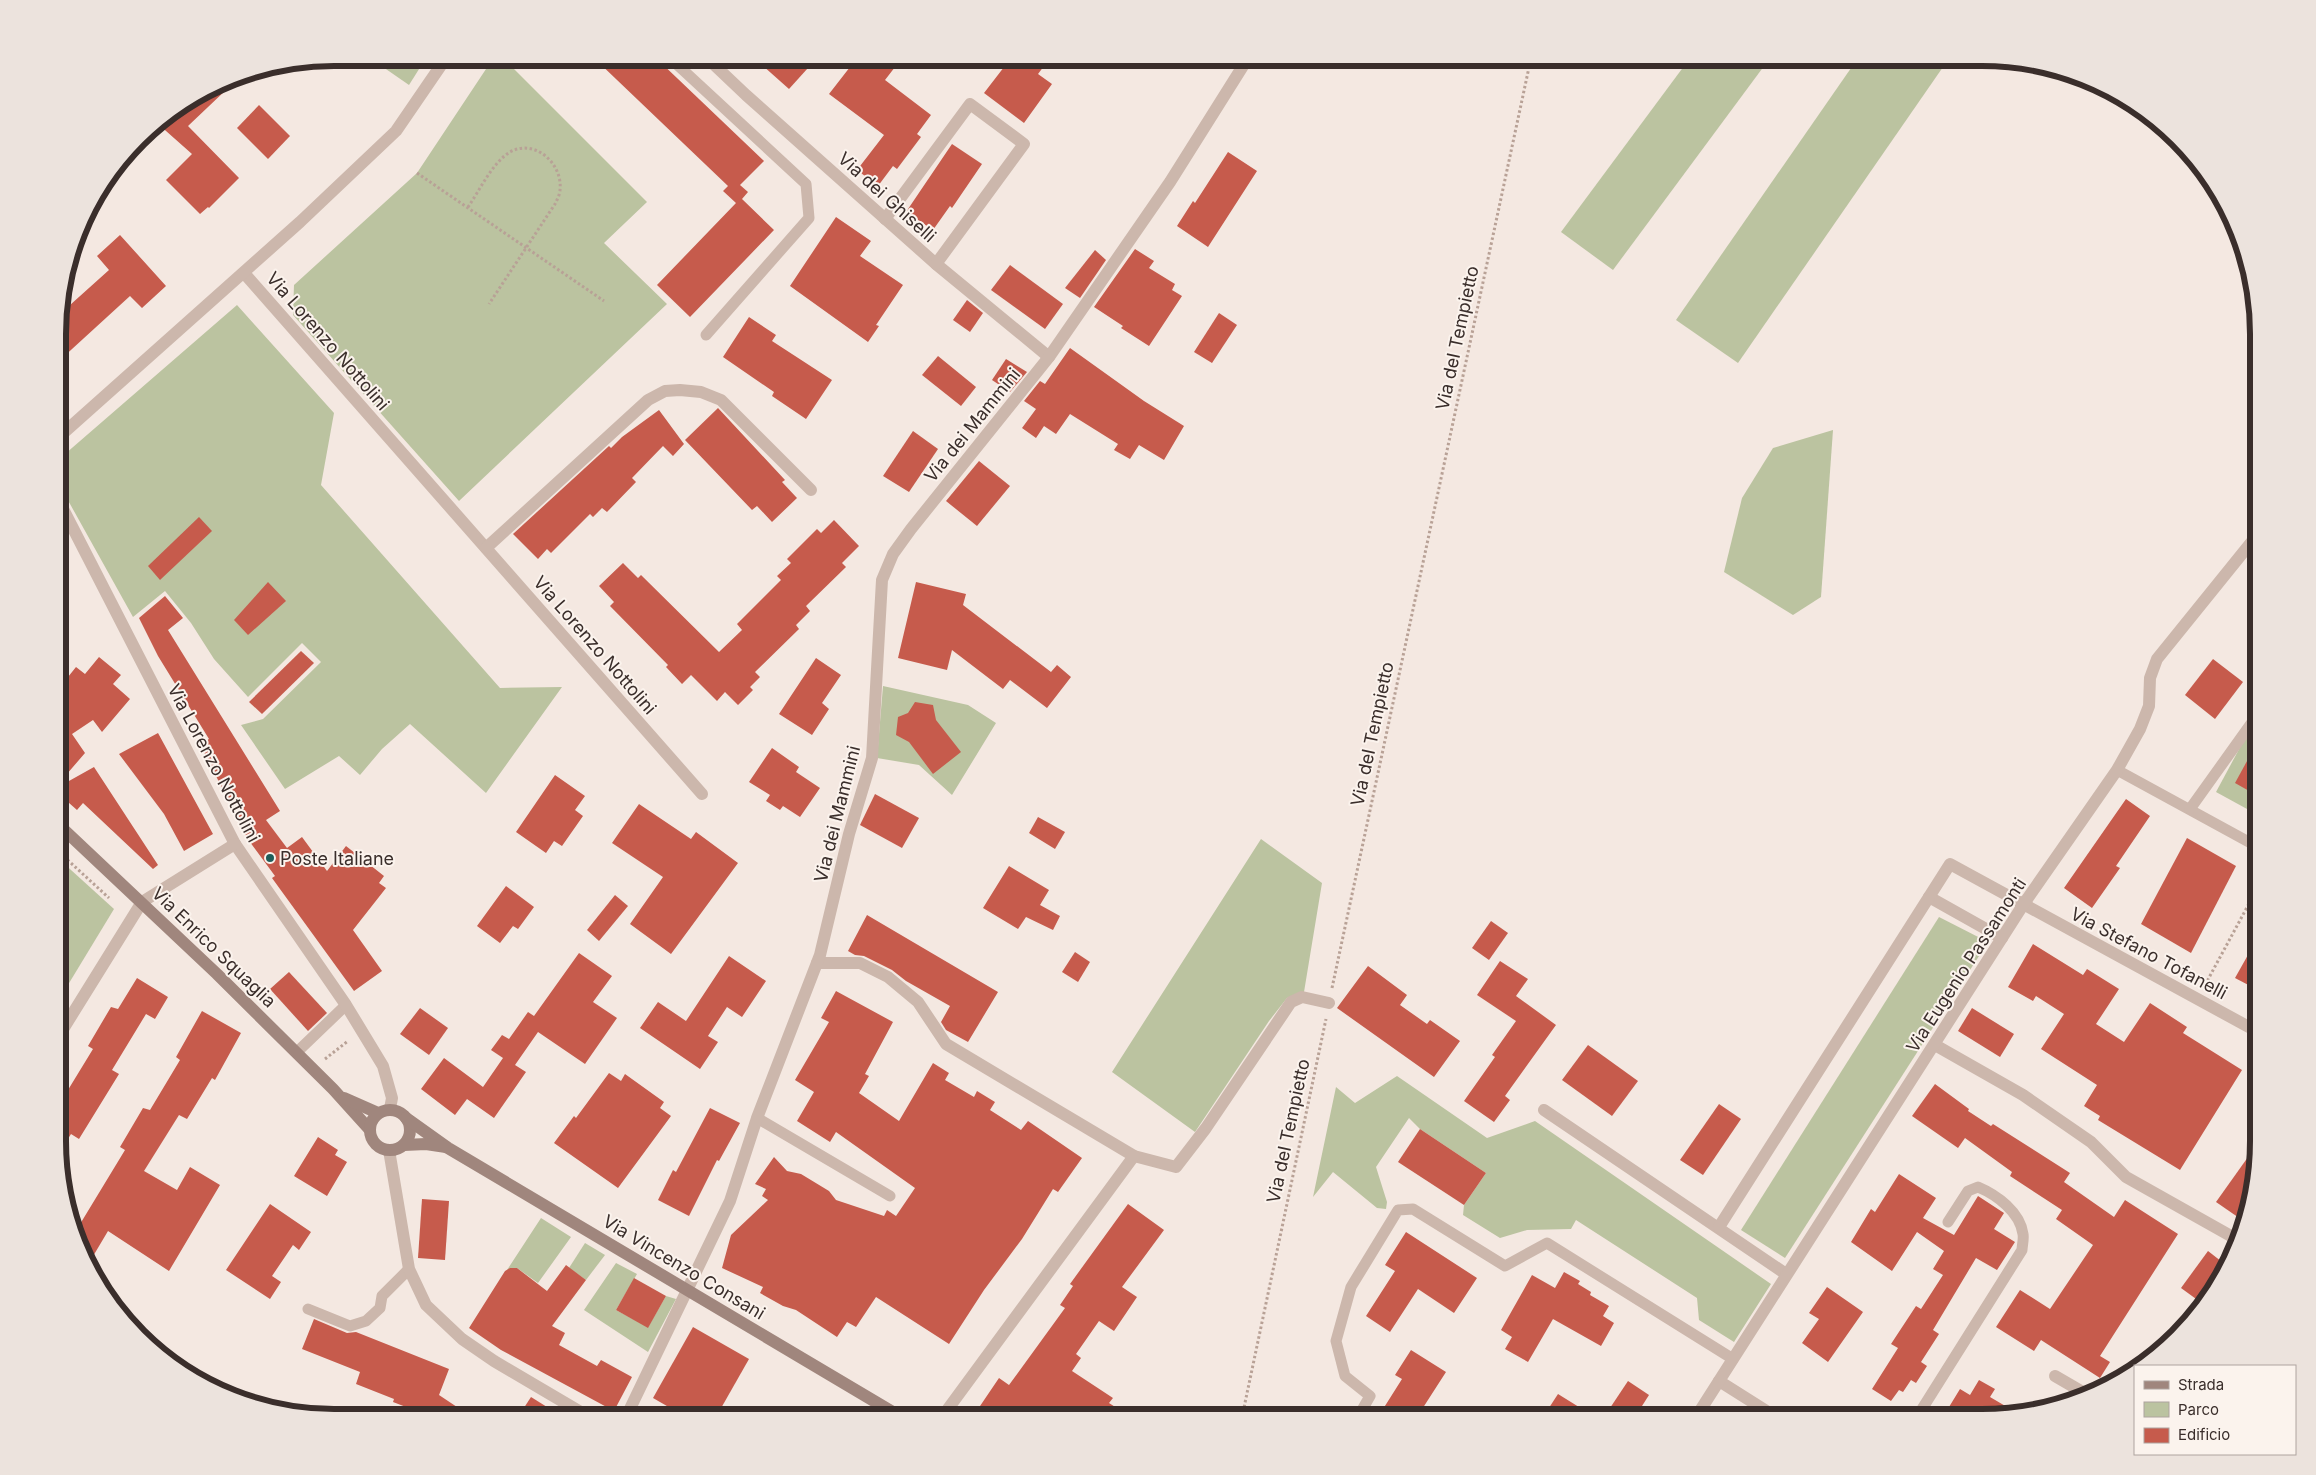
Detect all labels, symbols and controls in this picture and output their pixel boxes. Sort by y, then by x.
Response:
street label: Via dei Ghiselli [834,148,940,246]
street label: Via del Tempietto [1431,264,1483,412]
street label: Via Lorenzo Nottolini [262,268,394,414]
street label: Via dei Mammini [920,364,1024,486]
street label: Via Lorenzo Nottolini [529,572,661,718]
street label: Via del Tempietto [1346,660,1398,808]
street label: Via Lorenzo Nottolini [163,680,265,846]
street label: Via dei Mammini [810,743,864,885]
place label: Poste Italiane [280,848,394,869]
marker: Poste Italiane [264,852,276,864]
street label: Via Eugenio Passamonti [1902,874,2030,1056]
street label: Via Enrico Squaglia [148,882,280,1012]
street label: Via Stefano Tofanelli [2067,903,2231,1003]
street label: Via del Tempietto [1262,1057,1314,1205]
street label: Via Vincenzo Consani [599,1210,769,1324]
legend [2134,1365,2296,1455]
text: Strada [2178,1375,2224,1394]
text: Parco [2178,1400,2219,1419]
text: Edificio [2178,1425,2230,1444]

